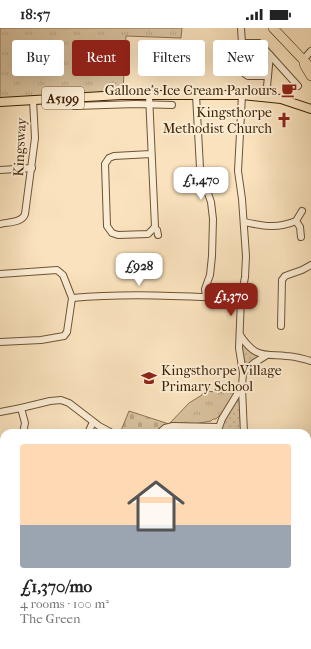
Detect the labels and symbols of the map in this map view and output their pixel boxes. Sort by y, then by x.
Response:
cafe icon: Gallone's Ice Cream Parlours [280,81,298,99]
place label: Gallone's Ice Cream Parlours [105,82,277,99]
road number: A5199 [42,87,84,109]
place label: Kingsthorpe Methodist Church [163,104,272,137]
church icon: Kingsthorpe Methodist Church [275,111,293,129]
street label: Kingsway [10,117,30,177]
pin: £1,470 [168,167,234,201]
pin: £928 [115,253,163,287]
pin: £1,370 [198,283,264,317]
place label: Kingsthorpe Village Primary School [161,362,282,395]
school or university icon: Kingsthorpe Village Primary School [140,369,158,387]

